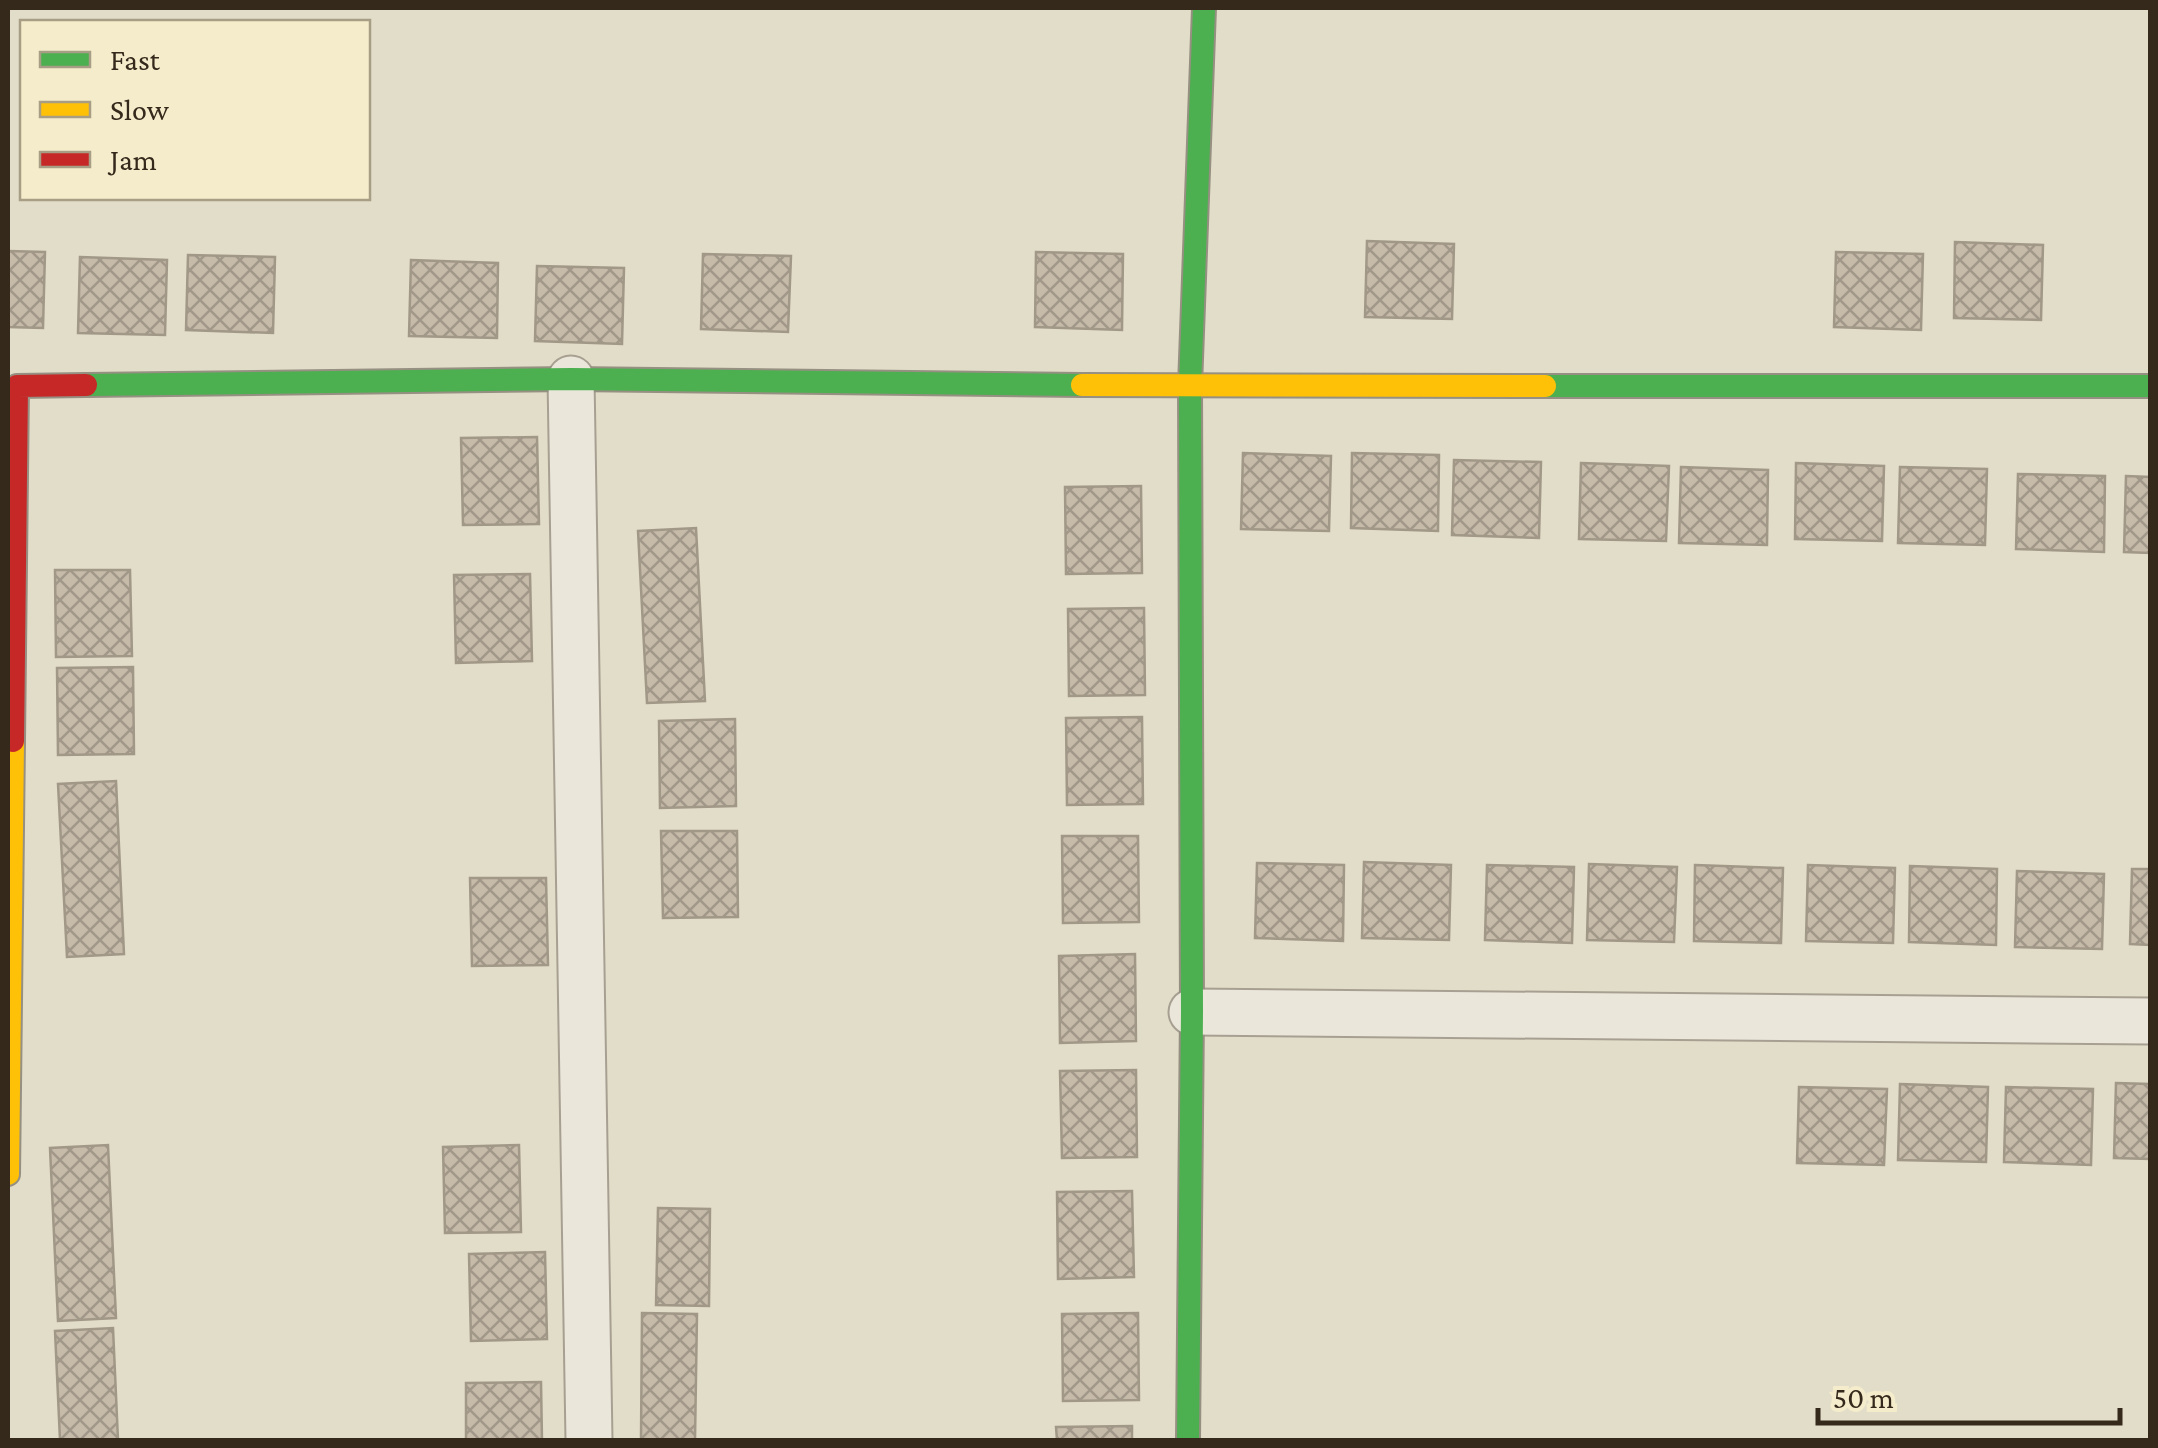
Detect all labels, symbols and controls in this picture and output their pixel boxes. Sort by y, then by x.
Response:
legend [20,20,370,200]
text: Fast [110,43,161,76]
text: Slow [110,93,170,126]
text: Jam [107,143,157,176]
scale bar [1818,1363,2120,1425]
text: 50 m [1833,1381,1894,1414]

